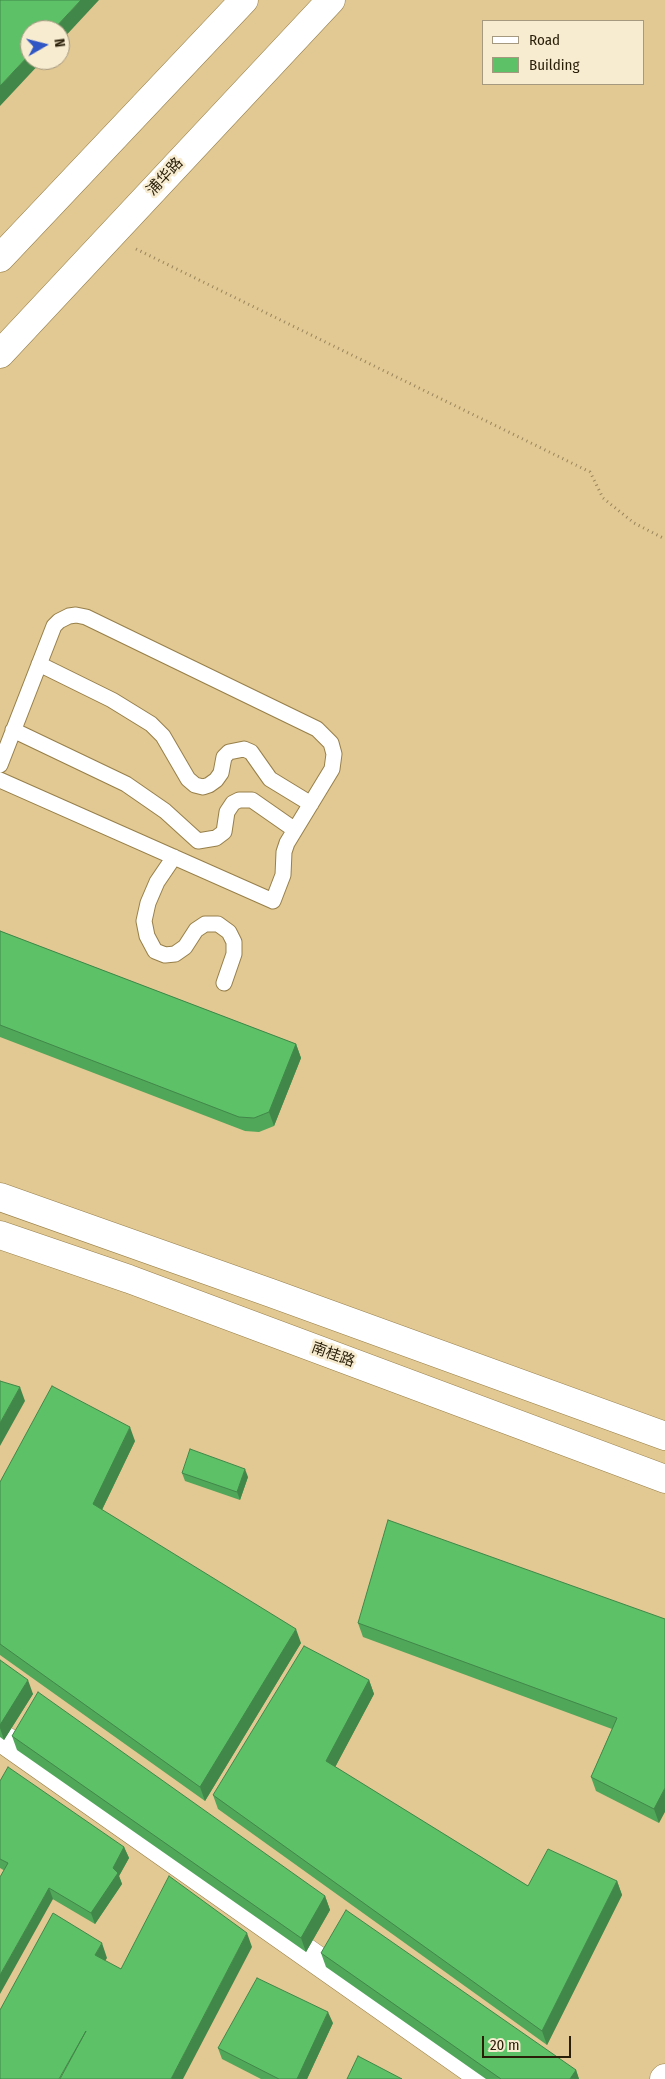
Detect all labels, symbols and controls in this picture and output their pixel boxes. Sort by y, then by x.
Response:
north arrow [20,20,70,70]
legend [482,20,645,85]
text: Road [529,31,560,49]
text: N [50,38,68,48]
text: Building [529,56,580,74]
street label: 浦华路 [143,154,187,200]
street label: 南桂路 [309,1339,357,1371]
scale bar [485,2026,574,2058]
text: 20 m [490,2036,520,2054]

